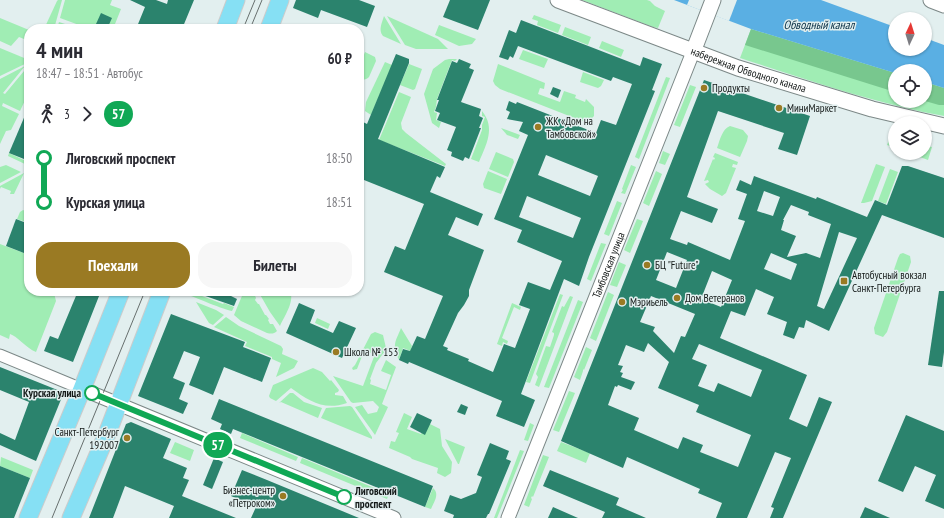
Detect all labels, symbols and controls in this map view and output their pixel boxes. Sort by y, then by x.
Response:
north arrow [888,12,932,56]
map controls [888,12,932,160]
water label: Обводный канал [784,17,856,32]
text: 4 мин [36,36,83,64]
street label: набережная Обводного канала [689,44,808,95]
text: 60 ₽ [327,49,352,68]
button: locate [888,64,932,108]
text: 18:47 – 18:51 · Автобус [36,65,143,82]
place label: Продукты [712,81,750,95]
marker: Продукты [699,83,709,93]
place label: МиниМаркет [787,101,837,115]
icon: walk [36,103,58,125]
icon: forward [76,103,98,125]
marker: МиниМаркет [774,103,784,113]
text: 57 [112,105,125,123]
text: 3 [64,106,70,123]
place label: ЖК «Дом на Тамбовской» [545,114,596,141]
button: layers [888,116,932,160]
marker: ЖК «Дом на Тамбовской» [533,122,543,132]
text: Лиговский проспект [66,149,176,168]
text: 18:50 [326,150,352,167]
text: Курская улица [66,193,145,212]
text: 18:51 [326,194,352,211]
street label: Тамбовская улица [589,230,628,300]
button: Поехали [36,242,190,288]
button: Билеты [198,242,352,288]
place label: БЦ "Future" [655,258,698,272]
marker: БЦ "Future" [642,260,652,270]
place label: Автобусный вокзал Санкт-Петербурга [852,268,926,295]
marker: Автобусный вокзал Санкт-Петербурга [839,276,849,286]
place label: Дом Ветеранов [685,291,745,305]
marker: Дом Ветеранов [672,293,682,303]
place label: Мэриьель [630,295,668,309]
marker: Мэриьель [617,297,627,307]
place label: Школа № 153 [344,345,398,359]
marker: Школа № 153 [331,347,341,357]
marker: Курская улица [84,385,100,401]
place label: Курская улица [23,386,81,400]
place label: Санкт-Петербург 192007 [54,425,120,452]
line badge: 57 [200,432,236,458]
marker: Санкт-Петербург 192007 [122,433,132,443]
text: 57 [211,436,225,454]
place label: Бизнес-центр «Петроком» [223,483,275,510]
place label: Лиговский проспект [354,484,397,511]
marker: Лиговский проспект [336,489,352,505]
marker: Бизнес-центр «Петроком» [278,491,288,501]

